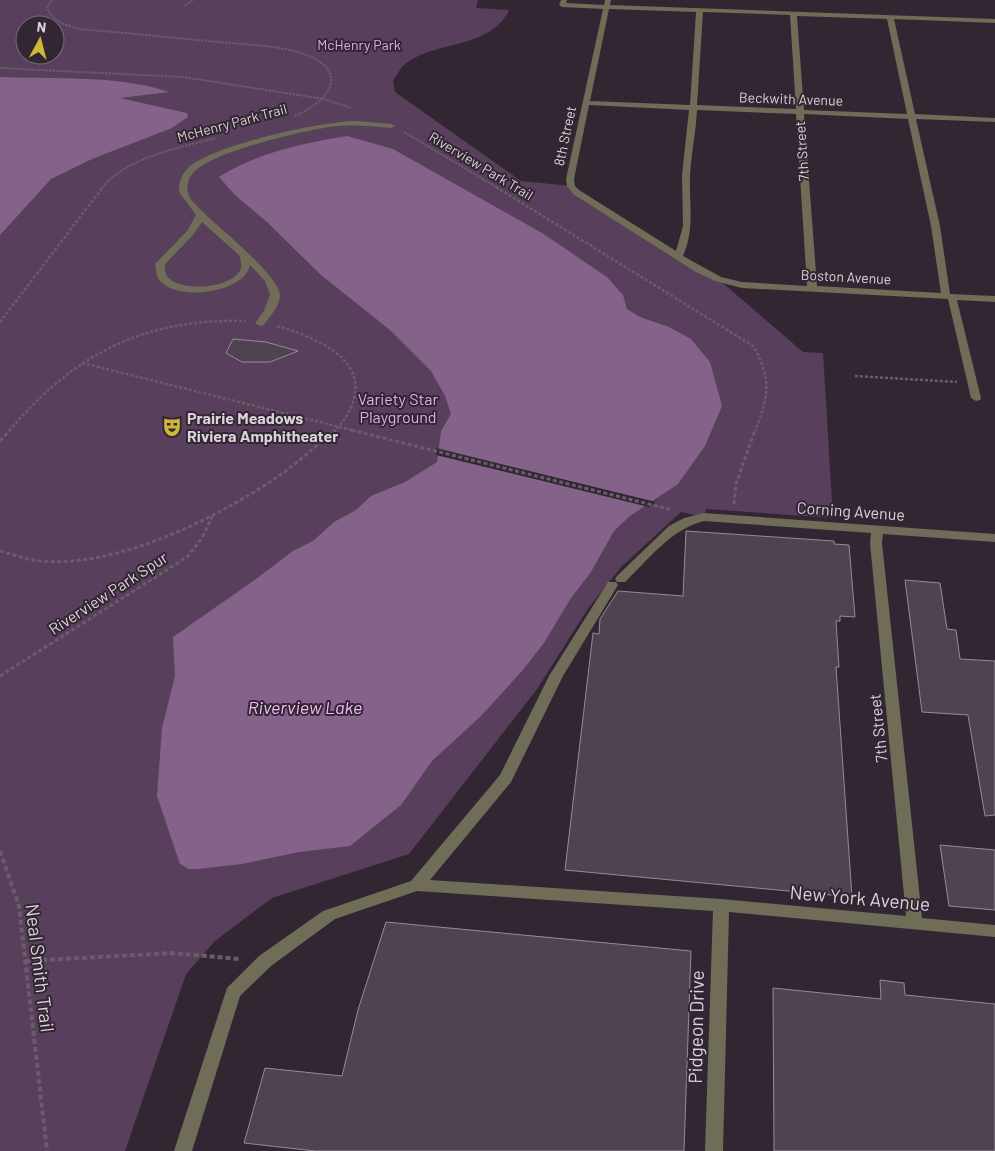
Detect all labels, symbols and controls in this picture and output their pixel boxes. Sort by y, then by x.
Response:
north arrow [15,15,65,65]
text: N [36,18,47,36]
park label: McHenry Park [317,36,401,53]
street label: Beckwith Avenue [739,88,843,109]
street label: McHenry Park Trail [175,100,289,145]
street label: 8th Street [550,104,579,167]
street label: 7th Street [791,120,812,182]
street label: Riverview Park Trail [426,128,536,203]
street label: Boston Avenue [800,266,892,287]
park label: Variety Star Playground [358,389,439,426]
place label: Prairie Meadows Riviera Amphitheater [187,408,338,445]
theatre icon: Prairie Meadows Riviera Amphitheater [161,416,183,438]
street label: Corning Avenue [796,497,906,524]
street label: Riverview Park Spur [45,547,171,638]
street label: 7th Street [864,693,891,763]
water label: Riverview Lake [248,696,362,718]
street label: New York Avenue [789,880,931,915]
street label: Neal Smith Trail [21,903,60,1033]
street label: Pidgeon Drive [683,970,708,1084]

